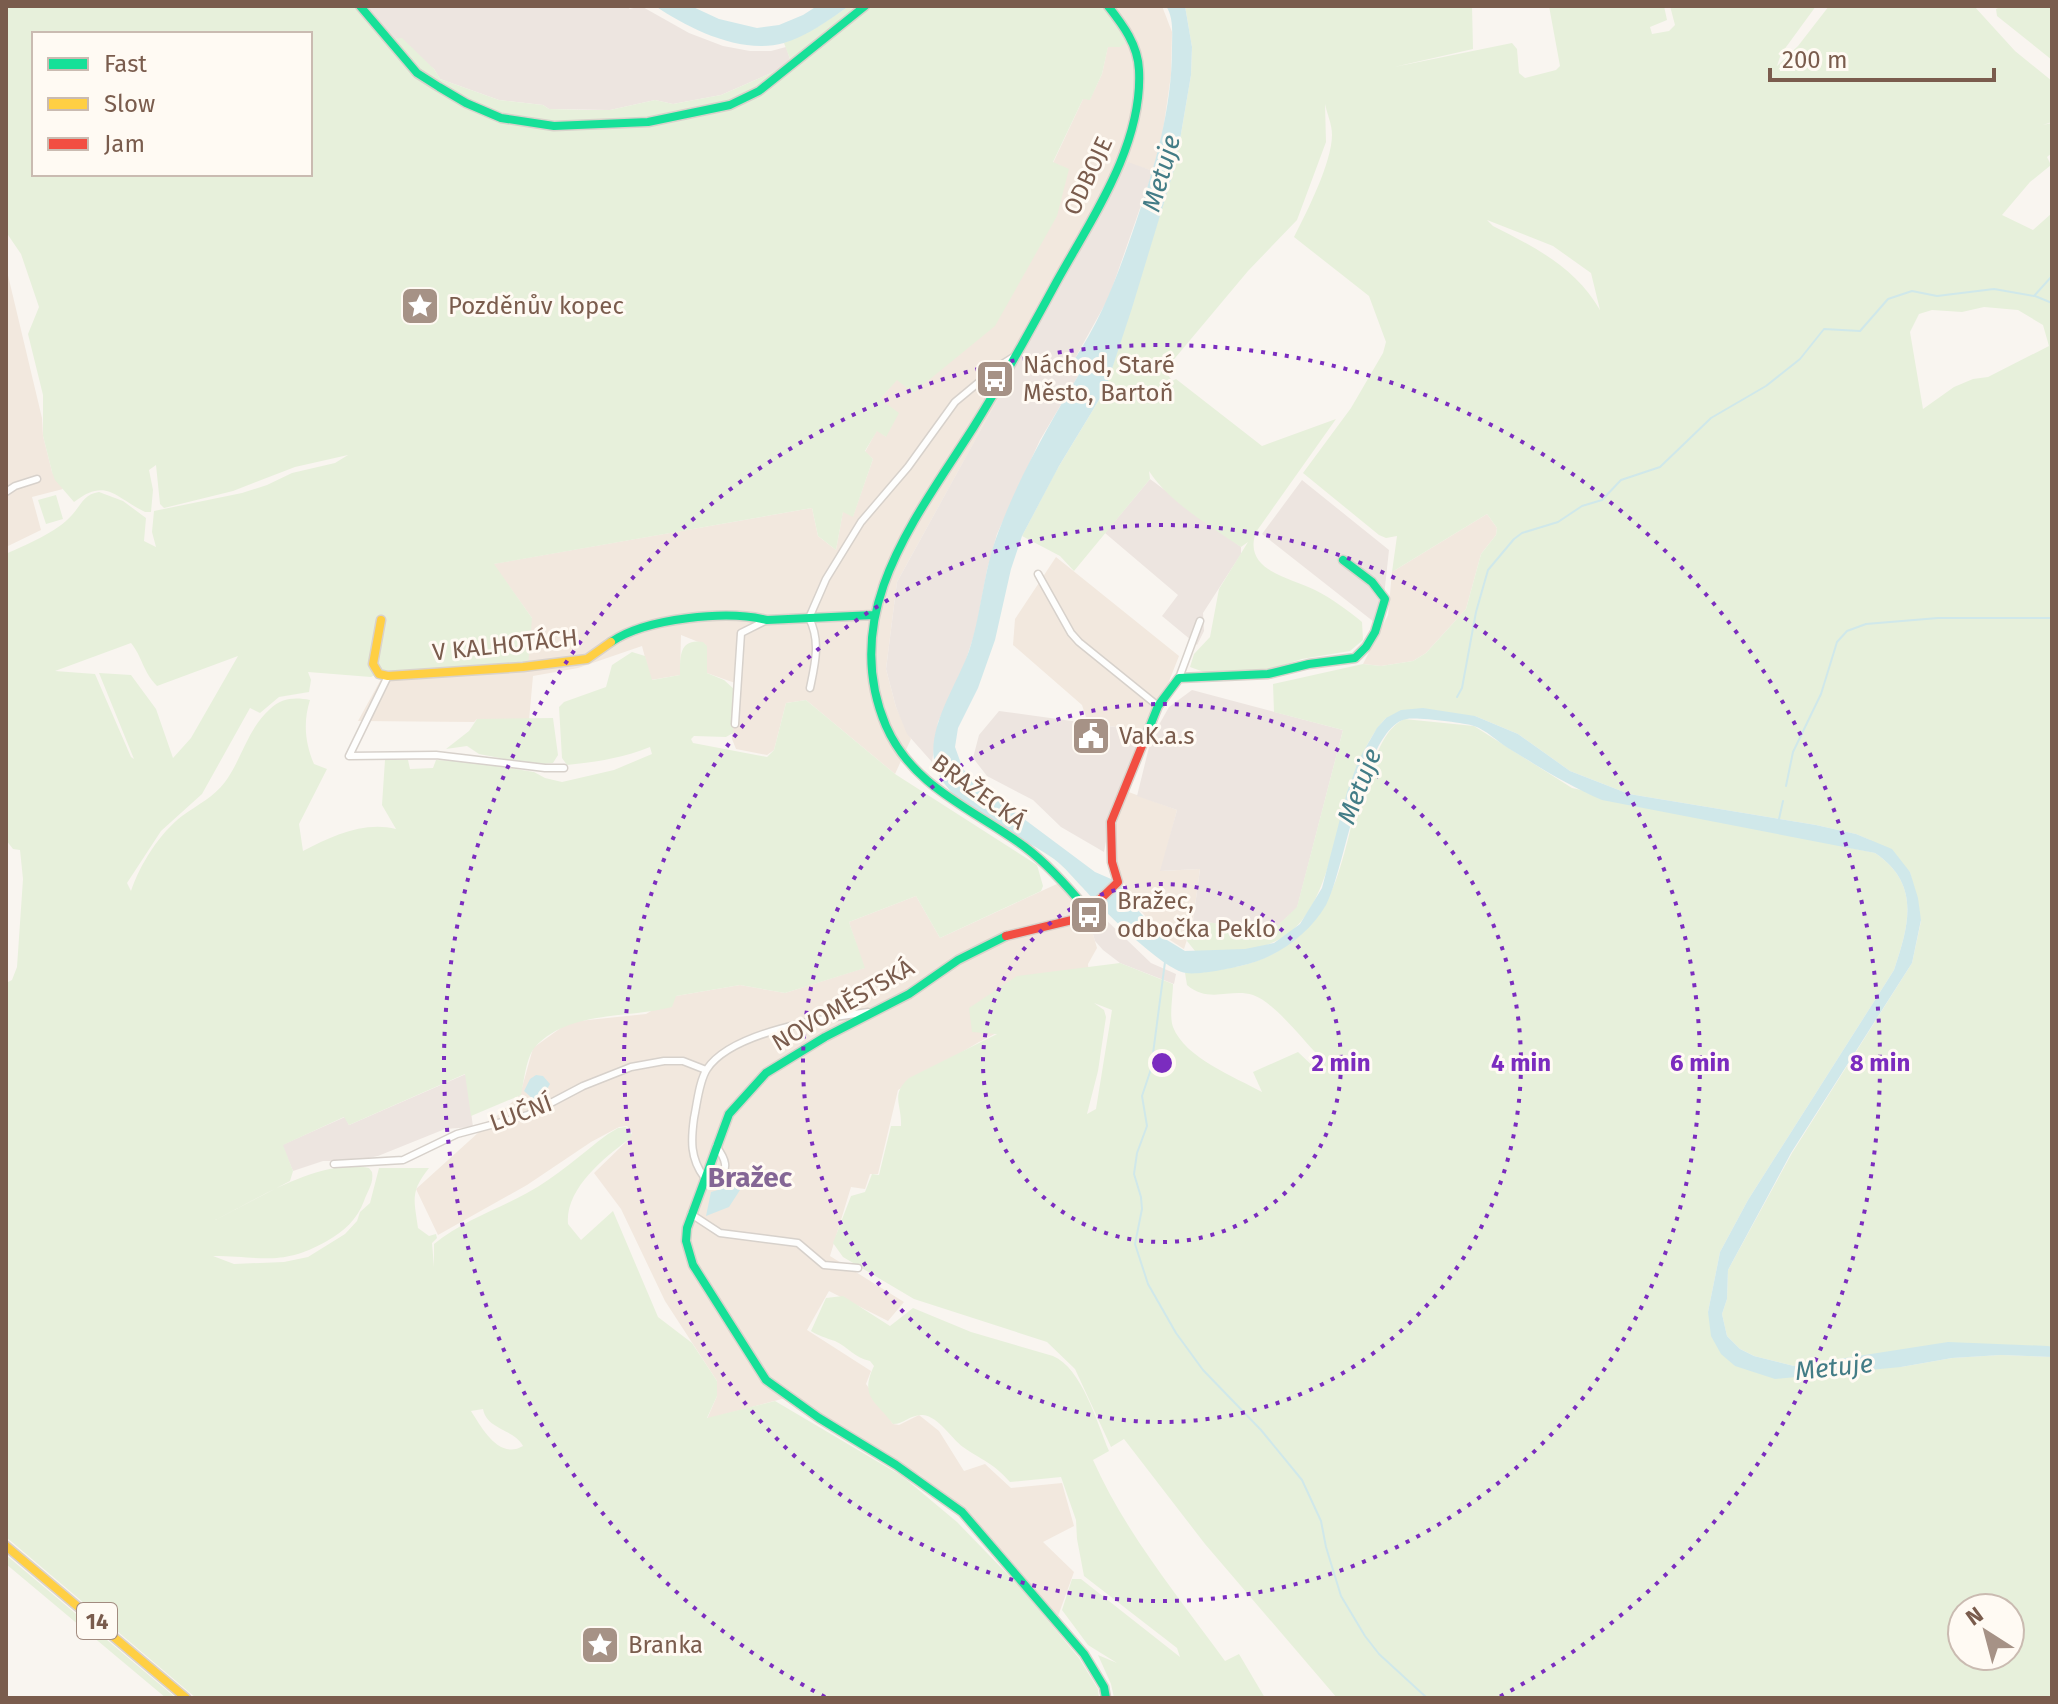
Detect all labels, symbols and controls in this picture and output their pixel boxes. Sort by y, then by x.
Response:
legend [32,32,312,176]
scale bar [1770,32,1994,82]
text: 200 m [1782,46,1848,74]
text: Fast [104,50,147,78]
text: Slow [104,90,155,118]
text: Jam [104,130,145,158]
water label: Metuje [1136,131,1187,215]
street label: ODBOJE [1058,132,1118,220]
place icon: Pozděnův kopec [399,285,441,327]
place label: Pozděnův kopec [448,292,624,320]
place label: Náchod, Staré Město, Bartoň [1023,351,1175,407]
bus stop icon: Náchod, Staré Město, Bartoň [974,358,1016,400]
street label: V KALHOTÁCH [431,622,579,667]
public building icon: VaK.a.s [1070,715,1112,757]
place label: VaK.a.s [1119,722,1194,750]
water label: Metuje [1331,744,1388,828]
street label: BRAŽECKÁ [927,748,1032,836]
place label: Bražec, odbočka Peklo [1117,887,1276,943]
bus stop icon: Bražec, odbočka Peklo [1068,894,1110,936]
street label: NOVOMĚSTSKÁ [767,952,919,1057]
centre of rings [1148,1049,1176,1077]
text: 2 min [1312,1049,1371,1077]
text: 4 min [1491,1049,1551,1077]
text: 6 min [1670,1049,1730,1077]
text: 8 min [1850,1049,1910,1077]
street label: LUČNÍ [486,1088,556,1137]
district label: Bražec [708,1161,793,1194]
water label: Metuje [1793,1348,1875,1387]
north arrow [1946,1592,2026,1672]
text: N [1961,1601,1988,1631]
road number: 14 [77,1603,117,1639]
place icon: Branka [579,1624,621,1666]
place label: Branka [628,1631,703,1659]

